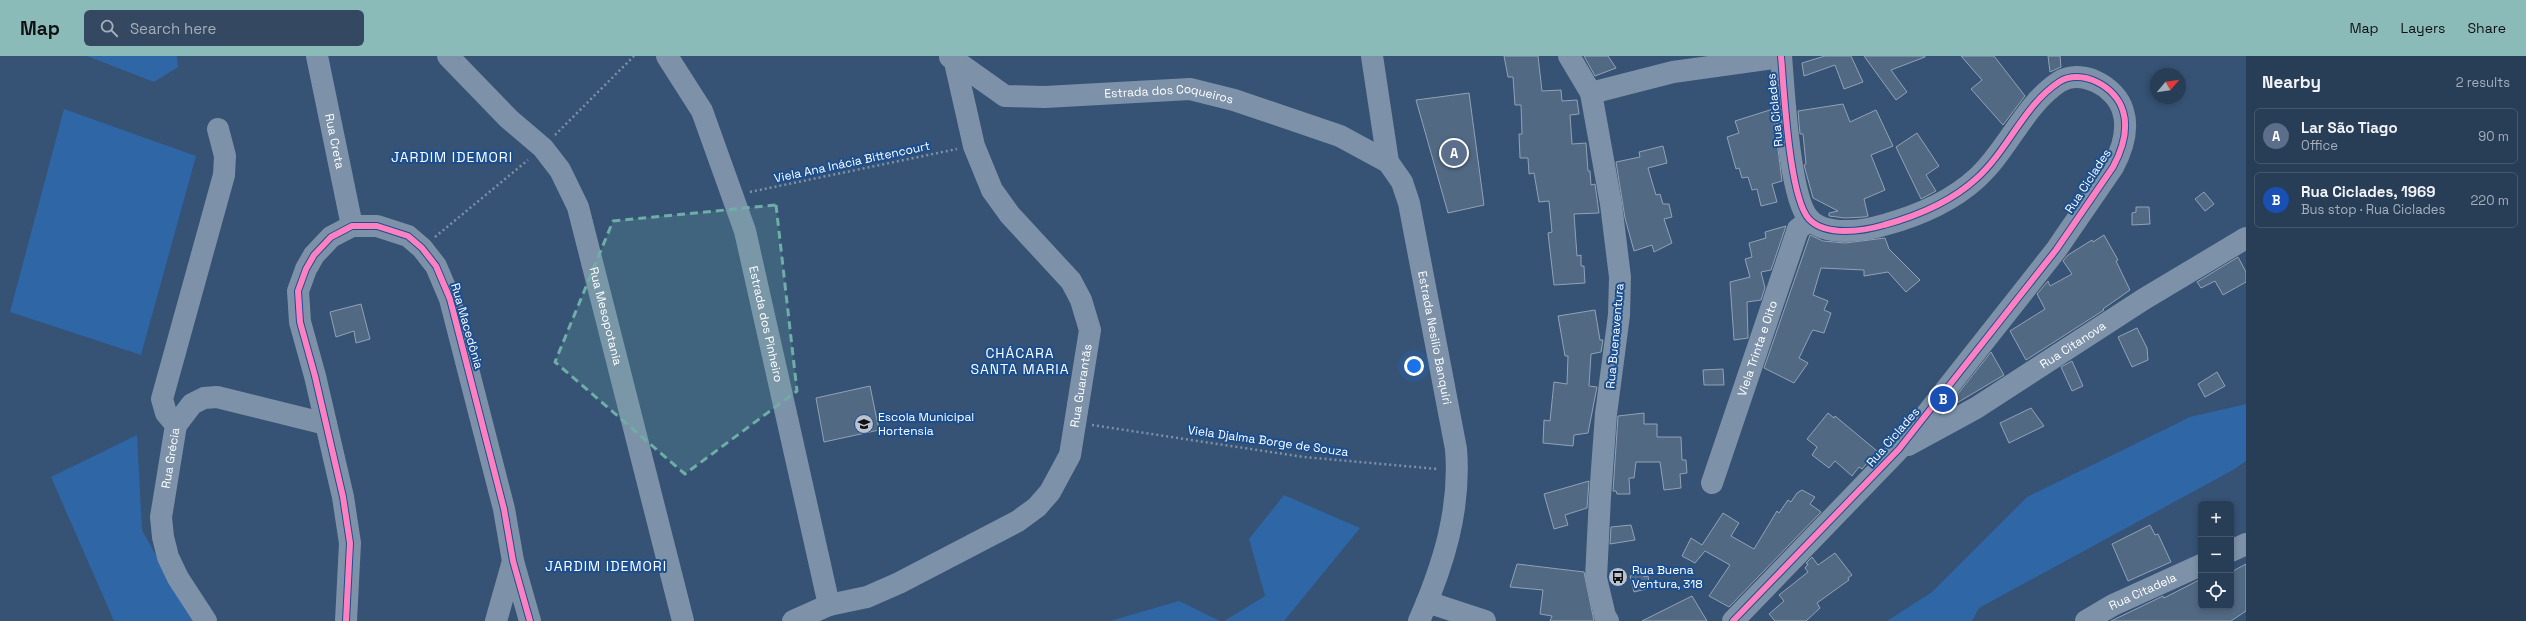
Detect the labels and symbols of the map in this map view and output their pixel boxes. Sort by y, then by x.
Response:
north arrow [2150,68,2186,104]
street label: Rua Ciclades [1763,73,1787,147]
street label: Estrada dos Coqueiros [1104,81,1235,108]
street label: Rua Creta [321,112,348,170]
street label: Viela Ana Inácia Bittencourt [773,138,931,186]
pin: A [1441,138,1467,168]
street label: Rua Ciclades [2061,146,2115,216]
district label: JARDIM IDEMORI [391,148,513,166]
street label: Estrada dos Pinheiro [745,264,787,384]
street label: Rua Mesopotania [586,265,626,367]
street label: Estrada Nesilio Banquiri [1414,270,1455,406]
street label: Rua Macedônia [447,281,487,371]
street label: Rua Buenaventura [1602,283,1628,389]
street label: Viela Trinta e Oito [1734,298,1781,399]
street label: Rua Citanova [2037,318,2109,372]
street label: Rua Guarantãs [1067,343,1096,429]
district label: CHÁCARA SANTA MARIA [970,344,1070,378]
your location [1404,356,1424,376]
pin: B [1930,384,1956,414]
street label: Rua Ciclades [1863,404,1923,470]
place label: Escola Municipal Hortensia [878,409,974,439]
school or university icon: Escola Municipal Hortensia [853,413,875,435]
street label: Viela Djalma Borge de Souza [1187,422,1349,460]
street label: Rua Grécia [158,426,183,490]
district label: JARDIM IDEMORI [545,557,667,575]
place label: Rua Buena Ventura, 318 [1632,562,1703,592]
bus stop icon: Rua Buena Ventura, 318 [1607,566,1629,588]
street label: Rua Citadela [2106,569,2179,614]

